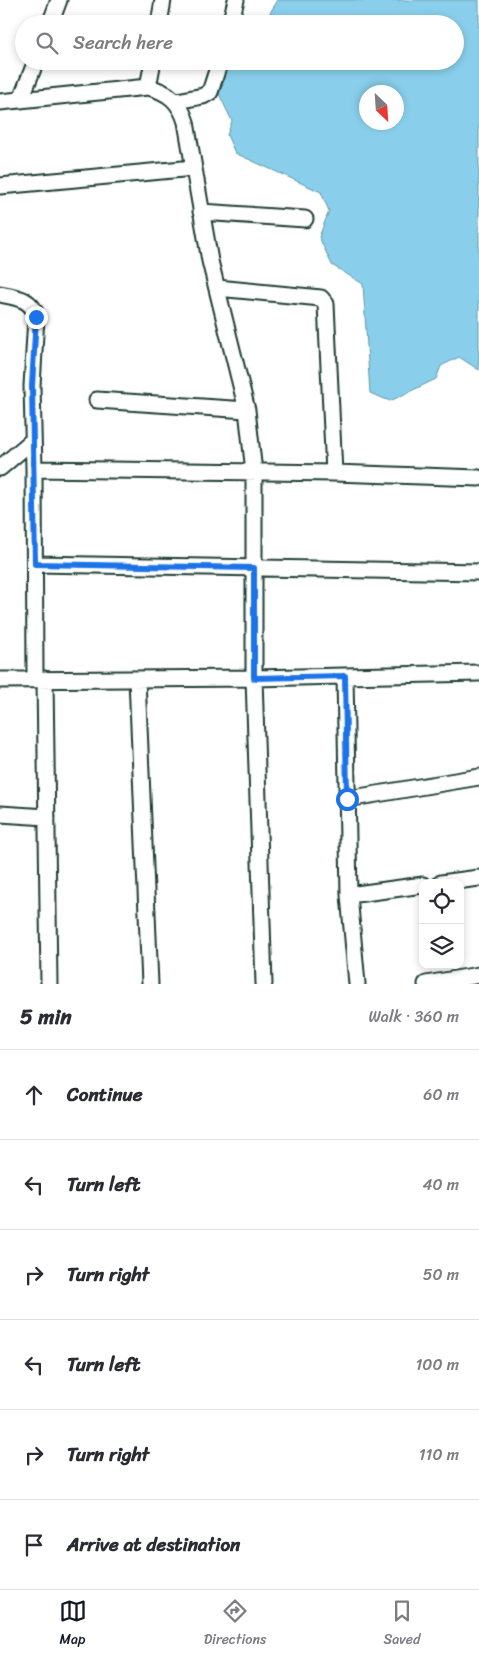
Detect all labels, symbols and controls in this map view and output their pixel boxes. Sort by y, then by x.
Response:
search box [15,15,464,70]
text: Search here [73,26,173,59]
icon: search [33,29,61,57]
north arrow [359,85,404,130]
route end [25,306,48,329]
route start [336,788,359,811]
map controls [419,879,464,969]
button: locate [419,879,464,924]
button: layers [419,924,464,969]
text: 5 min [20,998,72,1036]
text: Walk · 360 m [369,1002,459,1031]
text: Continue [67,1078,143,1111]
text: 60 m [423,1080,459,1109]
icon: ahead [20,1081,48,1109]
text: Turn left [67,1168,140,1201]
text: 40 m [422,1170,459,1199]
icon: left [20,1171,48,1199]
text: Turn right [67,1258,149,1291]
text: 50 m [423,1260,459,1289]
icon: right [20,1261,48,1289]
text: Turn left [67,1348,140,1381]
text: 100 m [415,1350,459,1379]
icon: left [20,1351,48,1379]
text: Turn right [67,1438,149,1471]
text: 110 m [419,1440,459,1469]
icon: right [20,1441,48,1469]
text: Arrive at destination [67,1528,240,1561]
icon: arrive [20,1531,48,1559]
tab: Map [59,1597,87,1652]
tab: Directions [204,1597,266,1652]
tab: Saved [384,1597,420,1652]

